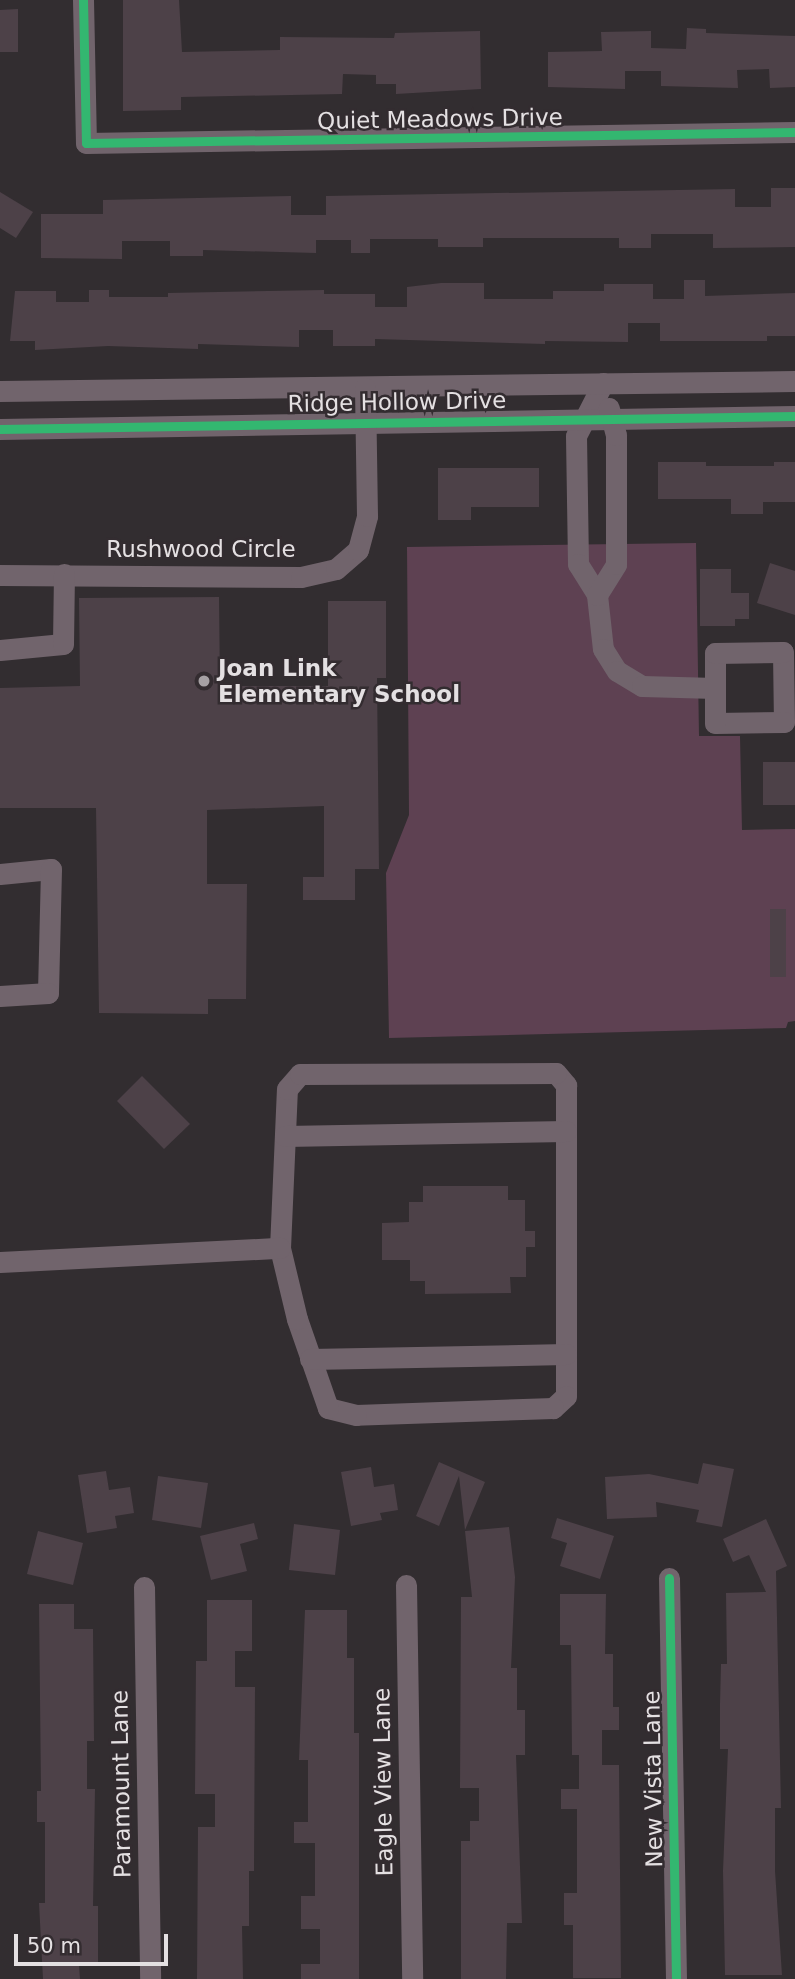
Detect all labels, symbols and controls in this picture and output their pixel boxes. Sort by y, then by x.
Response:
street label: Quiet Meadows Drive [317,103,563,135]
street label: Ridge Hollow Drive [287,386,507,418]
street label: Rushwood Circle [106,535,296,563]
place label: Joan Link Elementary School [218,654,460,708]
marker: Joan Link Elementary School [196,673,212,689]
street label: Eagle View Lane [368,1687,398,1877]
street label: Paramount Lane [106,1690,136,1878]
street label: New Vista Lane [638,1690,668,1868]
scale bar [18,1920,172,1964]
text: 50 m [27,1934,81,1958]

